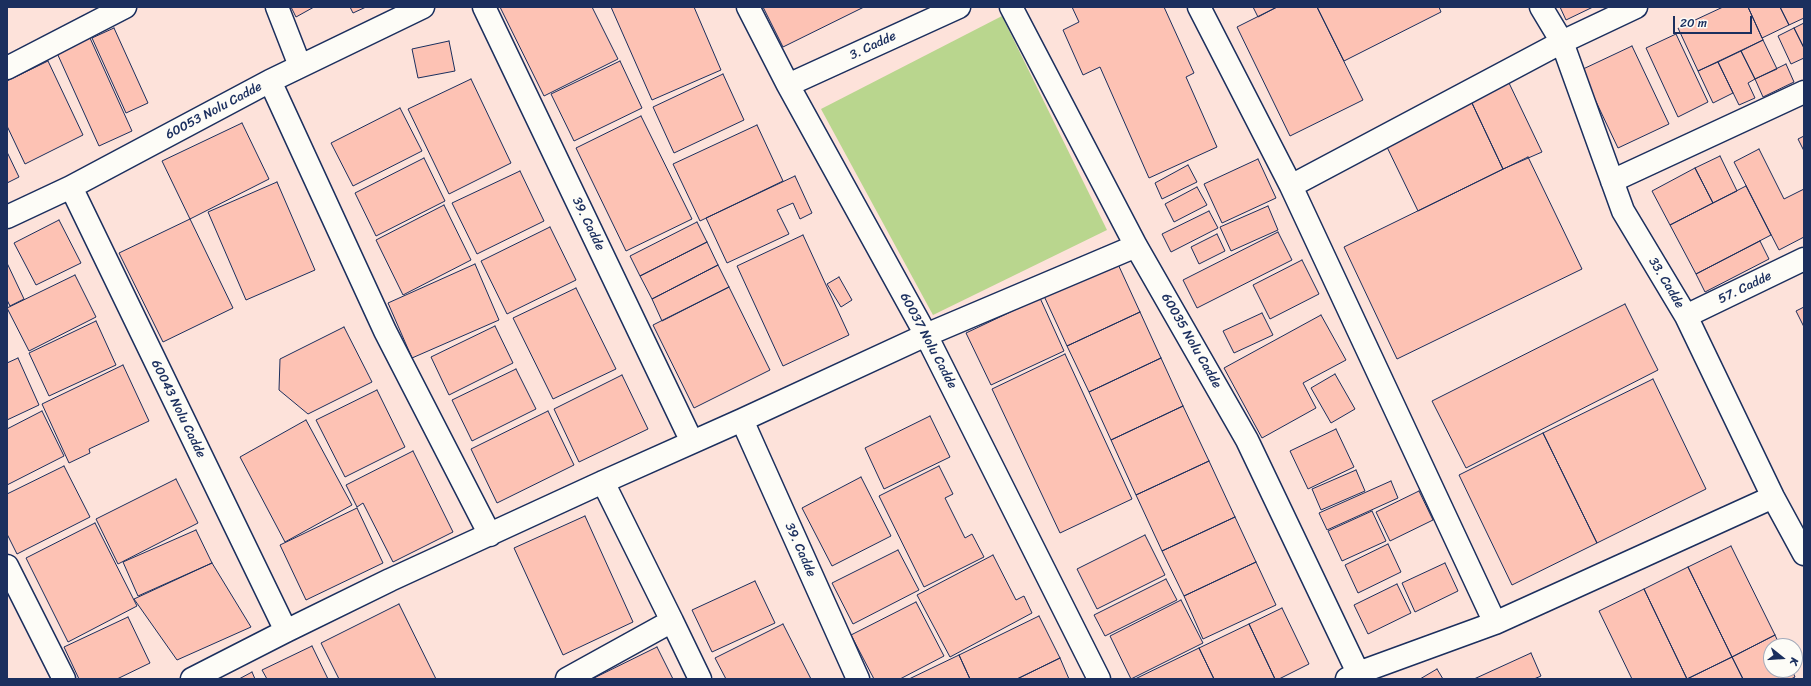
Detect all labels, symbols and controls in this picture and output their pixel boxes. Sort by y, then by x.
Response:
scale bar [1675,8,1754,34]
text: 20 m [1680,12,1707,34]
street label: 3. Cadde [847,28,899,64]
street label: 60053 Nolu Cadde [163,79,265,143]
street label: 39. Cadde [568,195,608,253]
street label: 33. Cadde [1645,255,1687,311]
street label: 57. Cadde [1716,268,1774,308]
street label: 60037 Nolu Cadde [896,290,960,392]
street label: 60035 Nolu Cadde [1158,291,1224,391]
street label: 60043 Nolu Cadde [148,357,208,461]
street label: 39. Cadde [781,521,819,579]
north arrow [1763,638,1803,678]
text: K [1784,655,1804,667]

